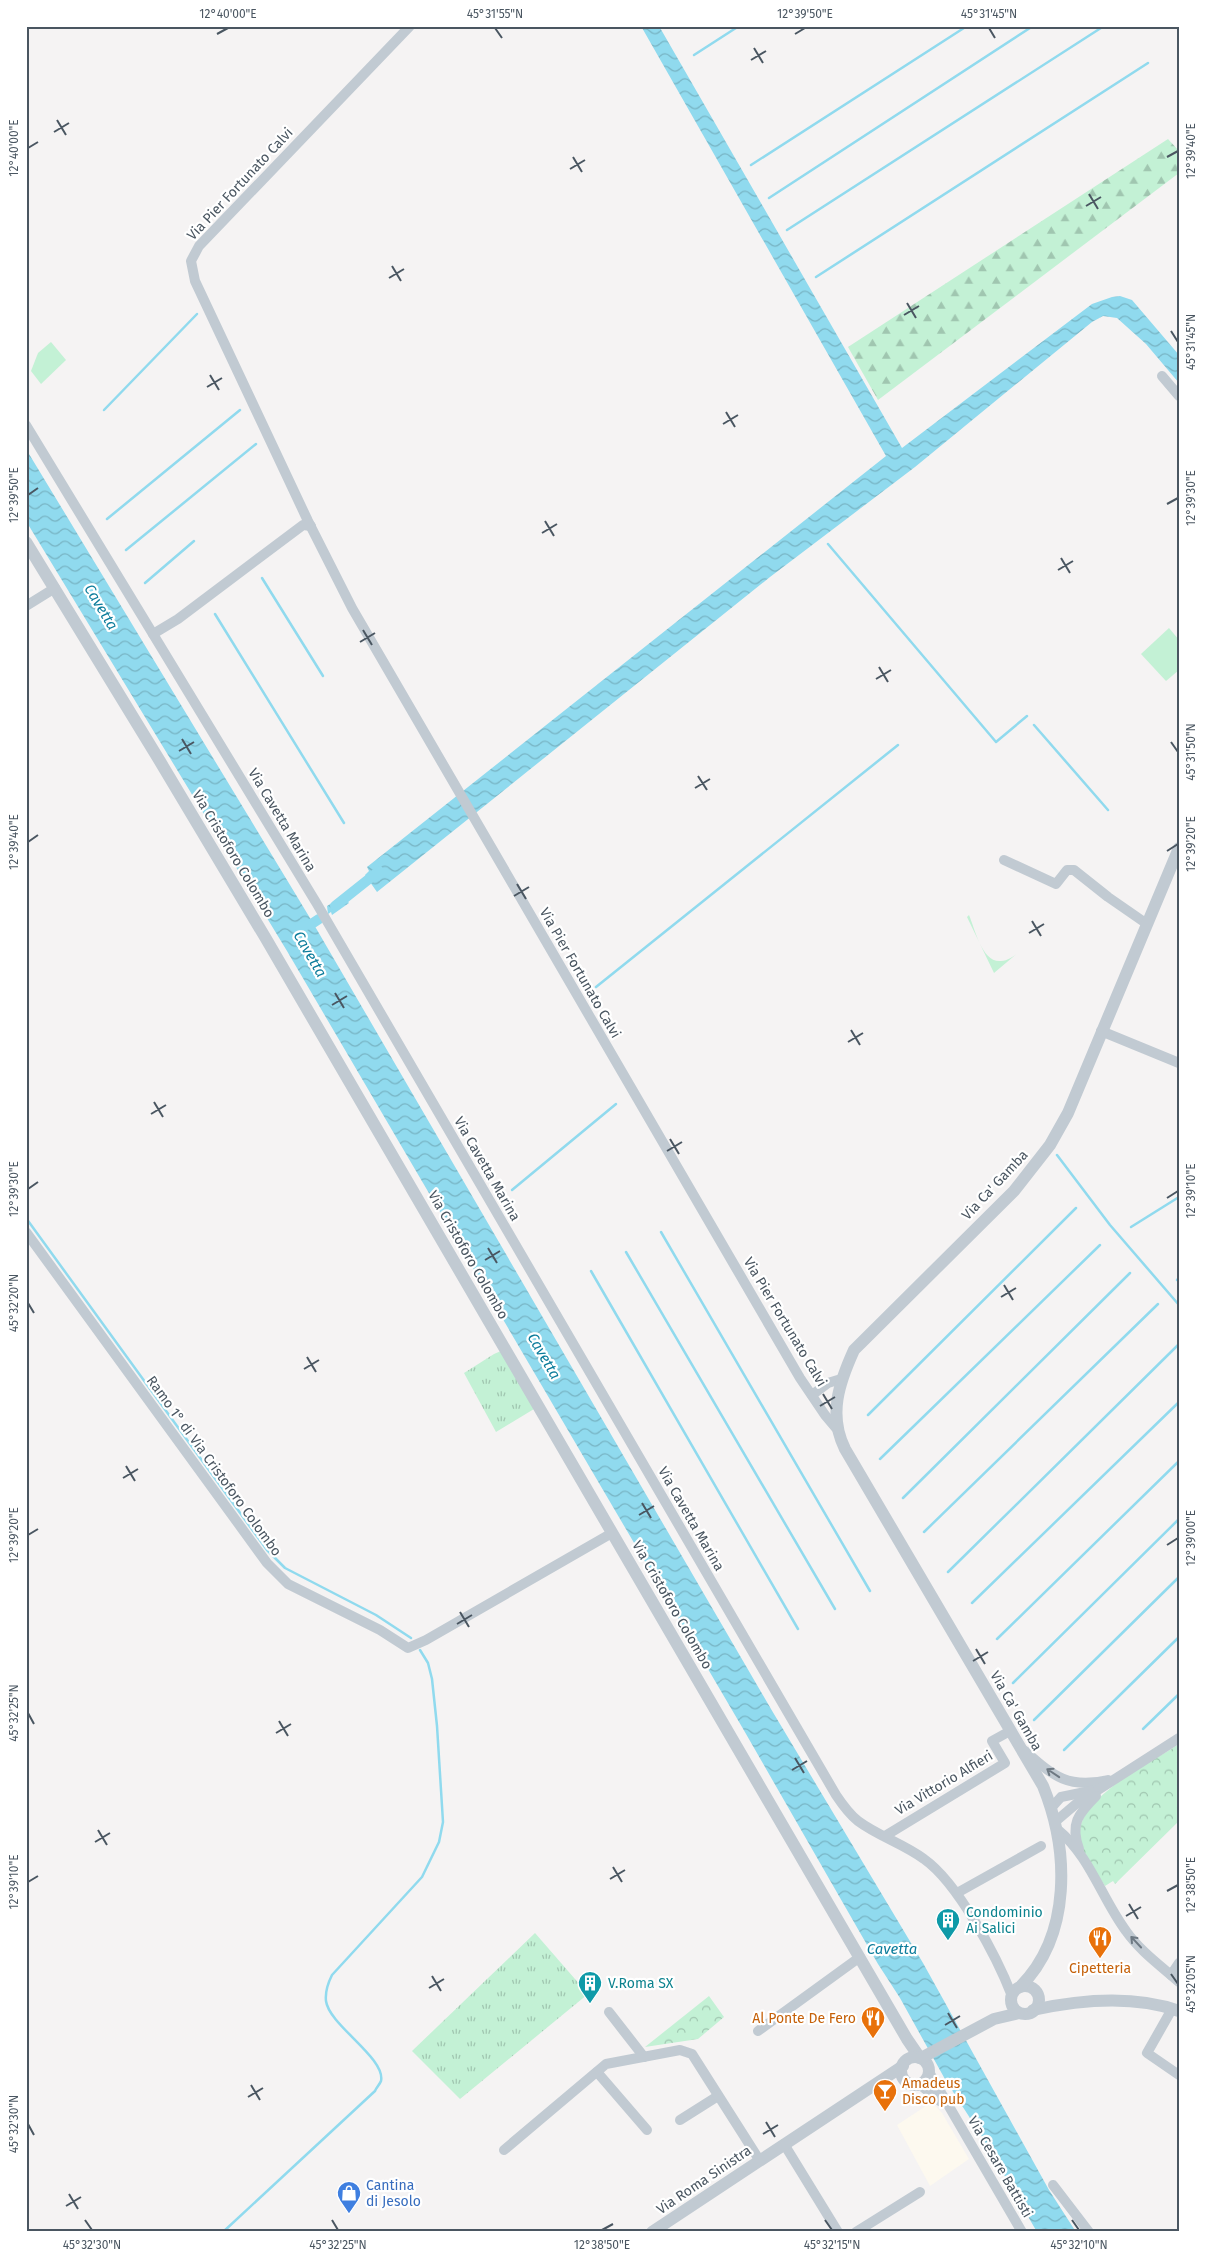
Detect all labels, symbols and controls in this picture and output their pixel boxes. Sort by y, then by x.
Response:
text: 12°40'00"E [199,7,257,21]
text: 45°31'55"N [467,7,523,21]
text: 12°39'50"E [777,7,833,21]
text: 45°31'45"N [961,7,1017,21]
text: 12°40'00"E [7,119,21,177]
text: 12°39'40"E [1184,123,1198,179]
street label: Via Pier Fortunato Calvi [183,124,297,244]
text: 45°31'45"N [1184,314,1198,370]
text: 12°39'50"E [7,467,21,523]
text: 12°39'30"E [1184,470,1198,526]
water label: Cavetta [80,581,122,633]
text: 45°31'50"N [1184,723,1198,781]
street label: Via Cavetta Marina [244,765,320,875]
street label: Via Cristoforo Colombo [188,787,278,921]
text: 12°39'40"E [7,814,21,870]
text: 12°39'20"E [1184,816,1198,872]
street label: Via Pier Fortunato Calvi [536,905,624,1041]
water label: Cavetta [290,928,330,980]
street label: Via Cavetta Marina [450,1114,524,1224]
street label: Via Ca' Gamba [958,1147,1032,1223]
text: 12°39'30"E [7,1161,21,1217]
text: 12°39'10"E [1184,1163,1198,1219]
street label: Via Cristoforo Colombo [424,1188,512,1322]
street label: Via Pier Fortunato Calvi [740,1254,830,1390]
text: 45°32'20"N [7,1274,21,1332]
water label: Cavetta [524,1330,564,1382]
street label: Ramo 1° di Via Cristoforo Colombo [143,1373,285,1559]
street label: Via Cavetta Marina [654,1464,728,1574]
text: 12°39'20"E [7,1507,21,1563]
text: 12°39'00"E [1184,1510,1198,1566]
street label: Via Cristoforo Colombo [628,1538,716,1672]
street label: Via Ca' Gamba [986,1668,1046,1754]
text: 45°32'25"N [7,1684,21,1742]
street label: Via Vittorio Alfieri [892,1747,996,1819]
one-way arrow [1046,1768,1060,1778]
text: 12°39'10"E [7,1854,21,1910]
text: 12°38'50"E [1184,1857,1198,1913]
place label: Condominio Ai Salici [966,1904,1043,1937]
building icon: Condominio Ai Salici [935,1907,961,1941]
restaurant icon: Cipetteria [1087,1925,1113,1959]
one-way arrow [1130,1936,1142,1949]
water label: Cavetta [867,1940,917,1958]
text: 45°32'05"N [1184,1955,1198,2013]
place label: Cipetteria [1069,1960,1131,1977]
building icon: V.Roma SX [577,1970,603,2004]
place label: V.Roma SX [608,1975,674,1992]
restaurant icon: Al Ponte De Fero [860,2005,886,2039]
place label: Al Ponte De Fero [752,2010,856,2027]
place label: Amadeus Disco pub [902,2075,965,2108]
bar icon: Amadeus Disco pub [872,2078,898,2112]
text: 45°32'30"N [7,2095,21,2153]
street label: Via Cesare Battisti [964,2113,1036,2221]
street label: Via Roma Sinistra [653,2142,755,2218]
place label: Cantina di Jesolo [366,2177,421,2210]
shop icon: Cantina di Jesolo [336,2180,362,2214]
text: 45°32'30"N [63,2238,121,2252]
text: 45°32'25"N [309,2238,367,2252]
text: 12°38'50"E [574,2238,630,2252]
text: 45°32'15"N [804,2238,860,2252]
text: 45°32'10"N [1050,2238,1108,2252]

